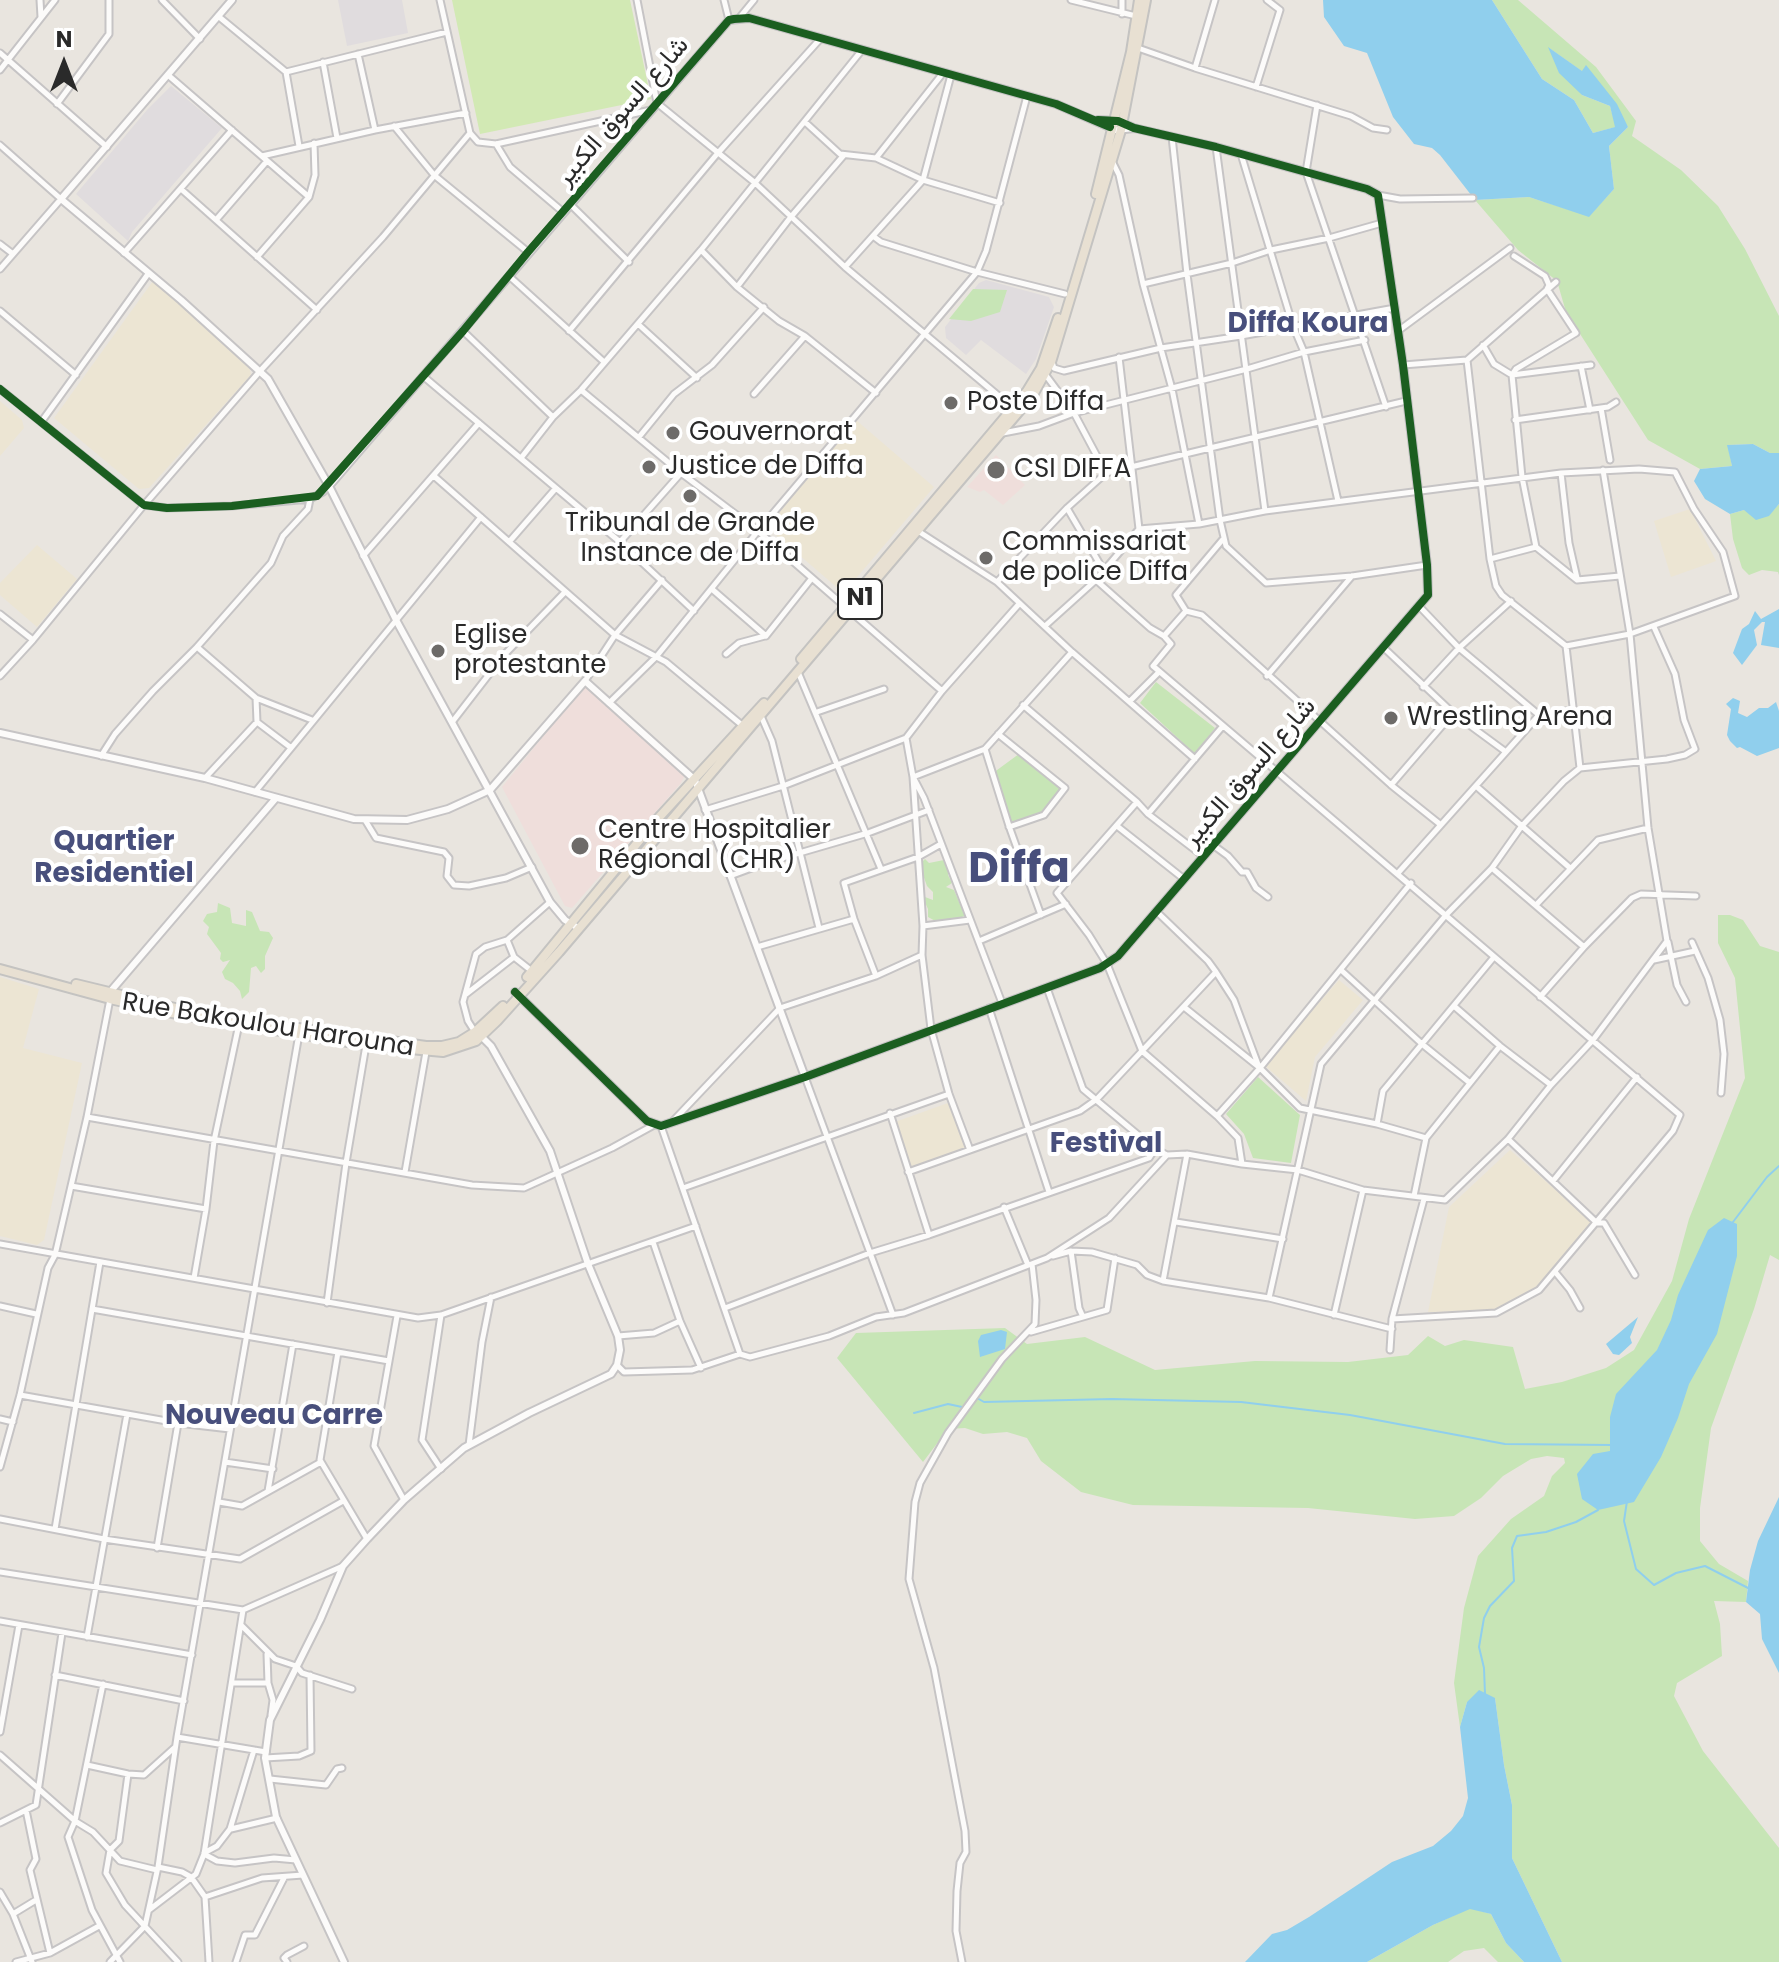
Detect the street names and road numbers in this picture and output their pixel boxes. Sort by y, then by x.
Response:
street label: شارع السوق الكبير [550,31,696,193]
road number: N1 [838,579,882,619]
street label: شارع السوق الكبير [1177,692,1323,854]
street label: Rue Bakoulou Harouna [120,988,416,1064]

